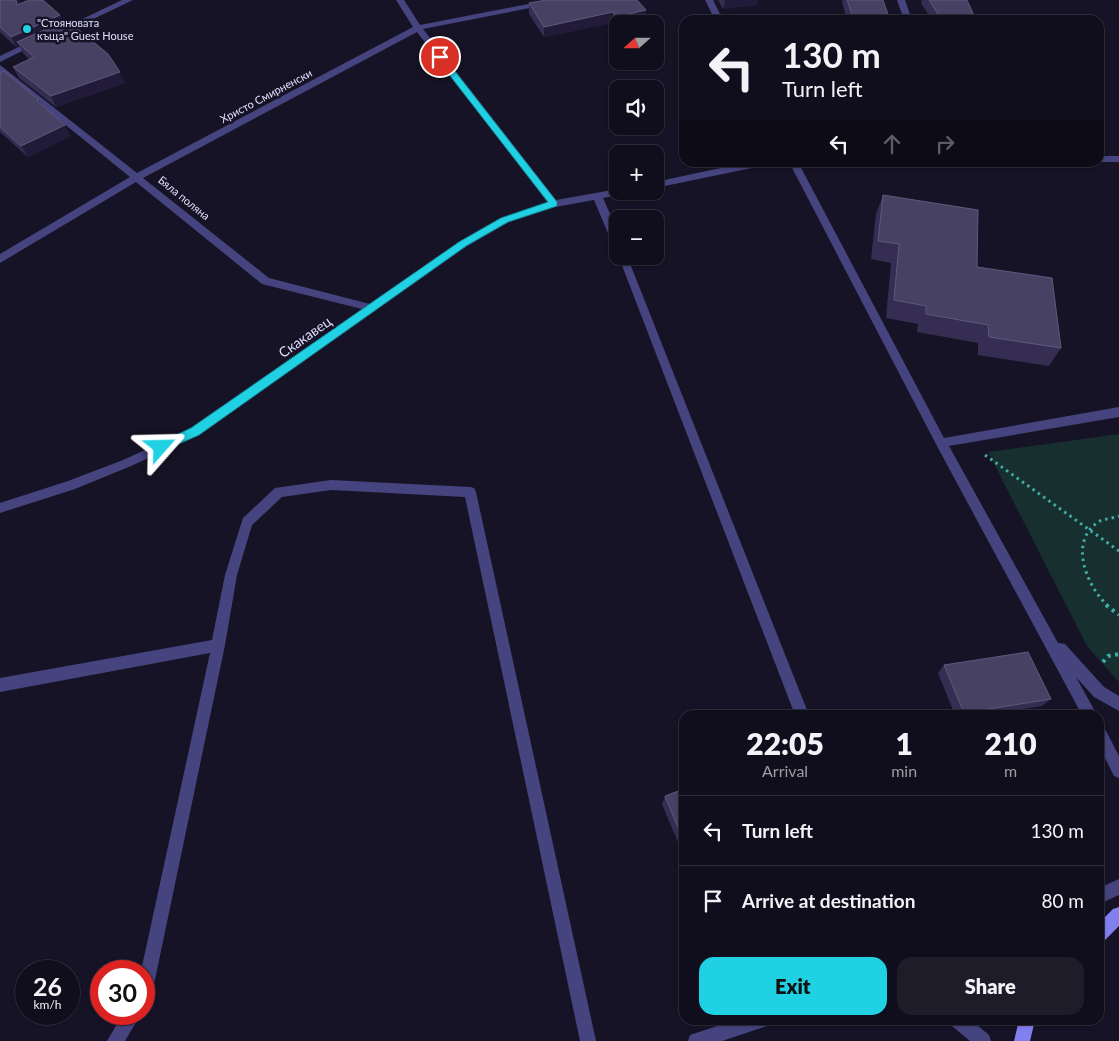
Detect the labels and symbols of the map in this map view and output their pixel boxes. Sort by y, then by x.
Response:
north arrow [609,15,664,70]
place label: "Стояновата къща" Guest House [37,16,134,42]
marker: "Стояновата къща" Guest House [21,23,33,35]
pin [419,36,461,78]
street label: Христо Смирненски [218,66,314,125]
street label: Бяла поляна [156,173,213,222]
street label: Скакавец [275,312,335,361]
position arrow [134,420,186,472]
speed limit sign: 30 [90,960,155,1025]

